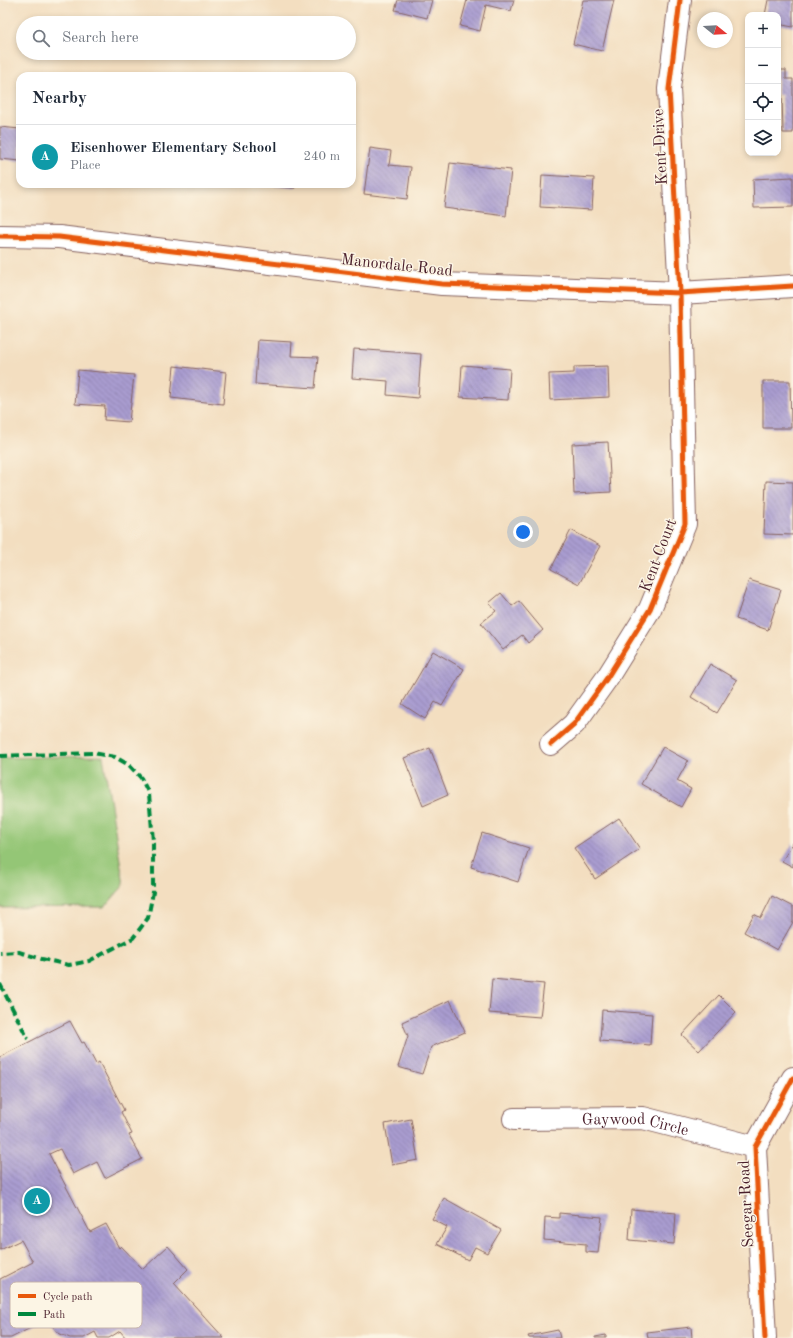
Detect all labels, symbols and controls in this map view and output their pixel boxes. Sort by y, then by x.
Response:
north arrow [697,12,733,48]
map controls [745,12,781,156]
button: + [745,12,781,48]
search box [16,16,356,60]
icon: search [30,27,52,49]
text: Search here [62,31,139,46]
button: − [745,48,781,84]
button: locate [745,84,781,120]
text: Nearby [32,90,87,107]
street label: Kent Drive [651,108,671,186]
button: layers [745,120,781,156]
text: Eisenhower Elementary School [70,141,277,156]
text: A [40,150,50,163]
text: 240 m [303,150,340,163]
text: Place [70,159,100,172]
street label: Manordale Road [340,252,454,280]
street label: Kent Court [638,516,680,595]
your location [513,522,533,542]
street label: Gaywood Circle [582,1112,690,1140]
street label: Seegar Road [737,1160,757,1248]
pin: A [24,1186,50,1216]
legend [10,1282,142,1328]
text: Cycle path [43,1292,93,1303]
text: Path [43,1310,65,1321]

